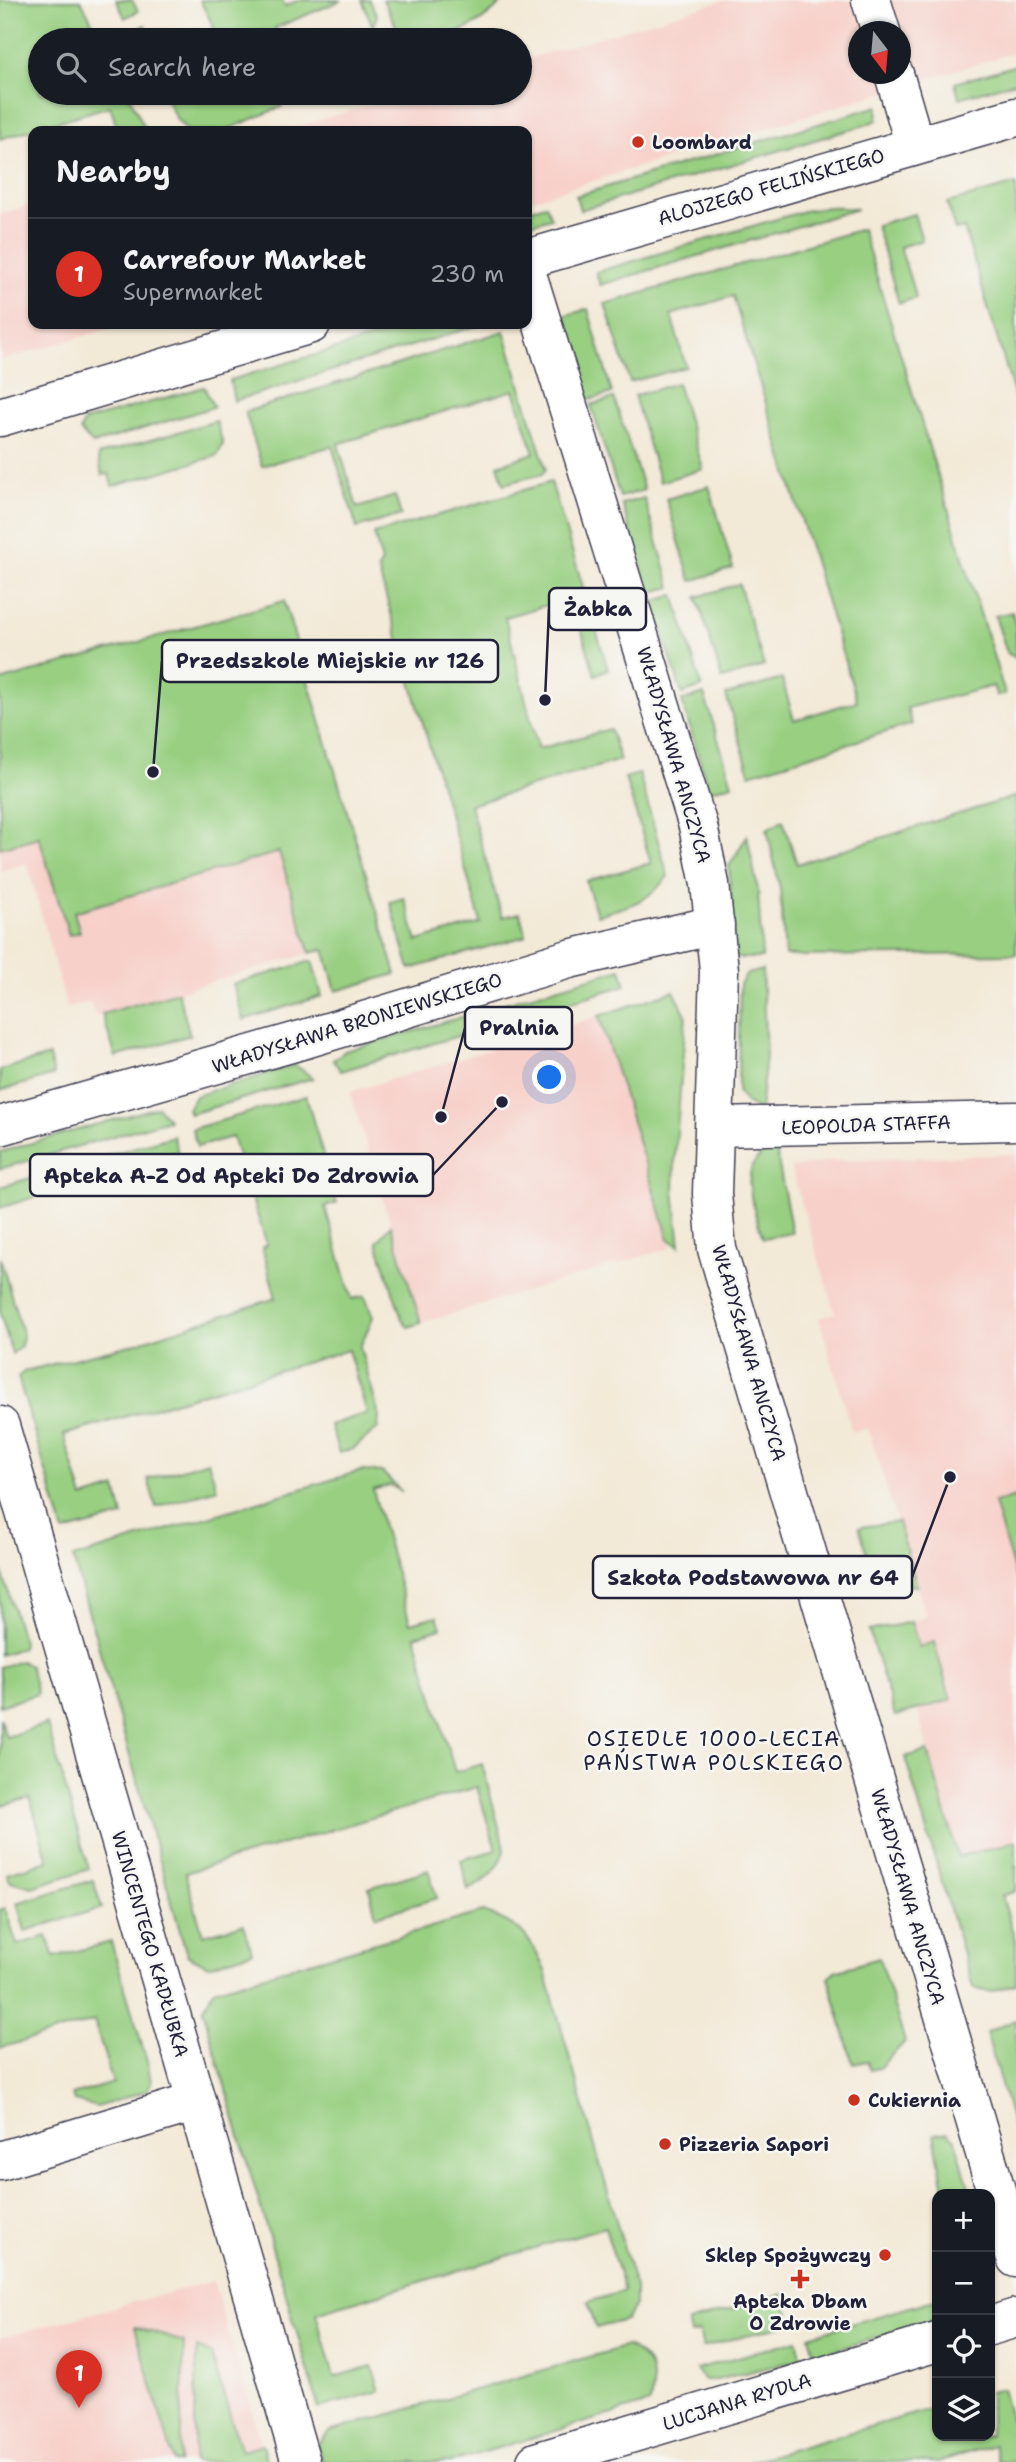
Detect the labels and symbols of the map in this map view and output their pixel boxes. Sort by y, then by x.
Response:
north arrow [848,21,911,84]
place label: Loombard [652,130,752,155]
marker: Loombard [630,134,646,150]
street label: ALOJZEGO FELIŃSKIEGO [654,142,887,231]
callout: Żabka [549,588,646,630]
text: Żabka [564,595,633,623]
callout: Przedszkole Miejskie nr 126 [162,640,498,682]
street label: WŁADYSŁAWA ANCZYCA [631,644,717,866]
text: Przedszkole Miejskie nr 126 [176,647,484,675]
street label: WŁADYSŁAWA BRONIEWSKIEGO [209,967,505,1079]
callout: Pralnia [465,1007,572,1049]
text: Pralnia [479,1014,559,1042]
your location [532,1060,566,1094]
street label: LEOPOLDA STAFFA [781,1110,951,1140]
callout: Apteka A-Z Od Apteki Do Zdrowia [30,1154,433,1196]
text: Apteka A-Z Od Apteki Do Zdrowia [43,1162,419,1190]
street label: WŁADYSŁAWA ANCZYCA [706,1242,792,1464]
callout: Szkoła Podstawowa nr 64 [593,1556,912,1598]
text: Szkoła Podstawowa nr 64 [607,1564,899,1592]
district label: OSIEDLE 1000-LECIA PAŃSTWA POLSKIEGO [583,1725,845,1777]
street label: WŁADYSŁAWA ANCZYCA [865,1786,951,2008]
street label: WINCENTEGO KADŁUBKA [106,1828,194,2060]
place label: Cukiernia [868,2088,961,2113]
marker: Cukiernia [846,2092,862,2108]
place label: Pizzeria Sapori [679,2132,829,2157]
marker: Pizzeria Sapori [657,2136,673,2152]
place label: Sklep Spożywczy [705,2243,871,2268]
marker: Sklep Spożywczy [877,2247,893,2263]
marker: Apteka Dbam O Zdrowie [792,2271,808,2287]
place label: Apteka Dbam O Zdrowie [733,2289,867,2336]
pin: 1 [56,2350,102,2408]
street label: LUCJANA RYDLA [660,2367,815,2437]

